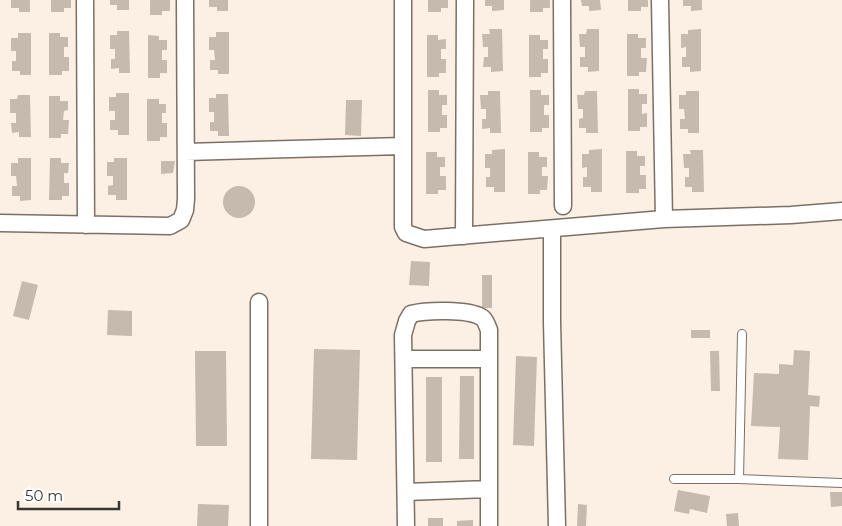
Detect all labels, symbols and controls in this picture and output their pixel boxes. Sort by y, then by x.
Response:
scale bar [18,478,119,510]
text: 50 m [25,486,63,505]

